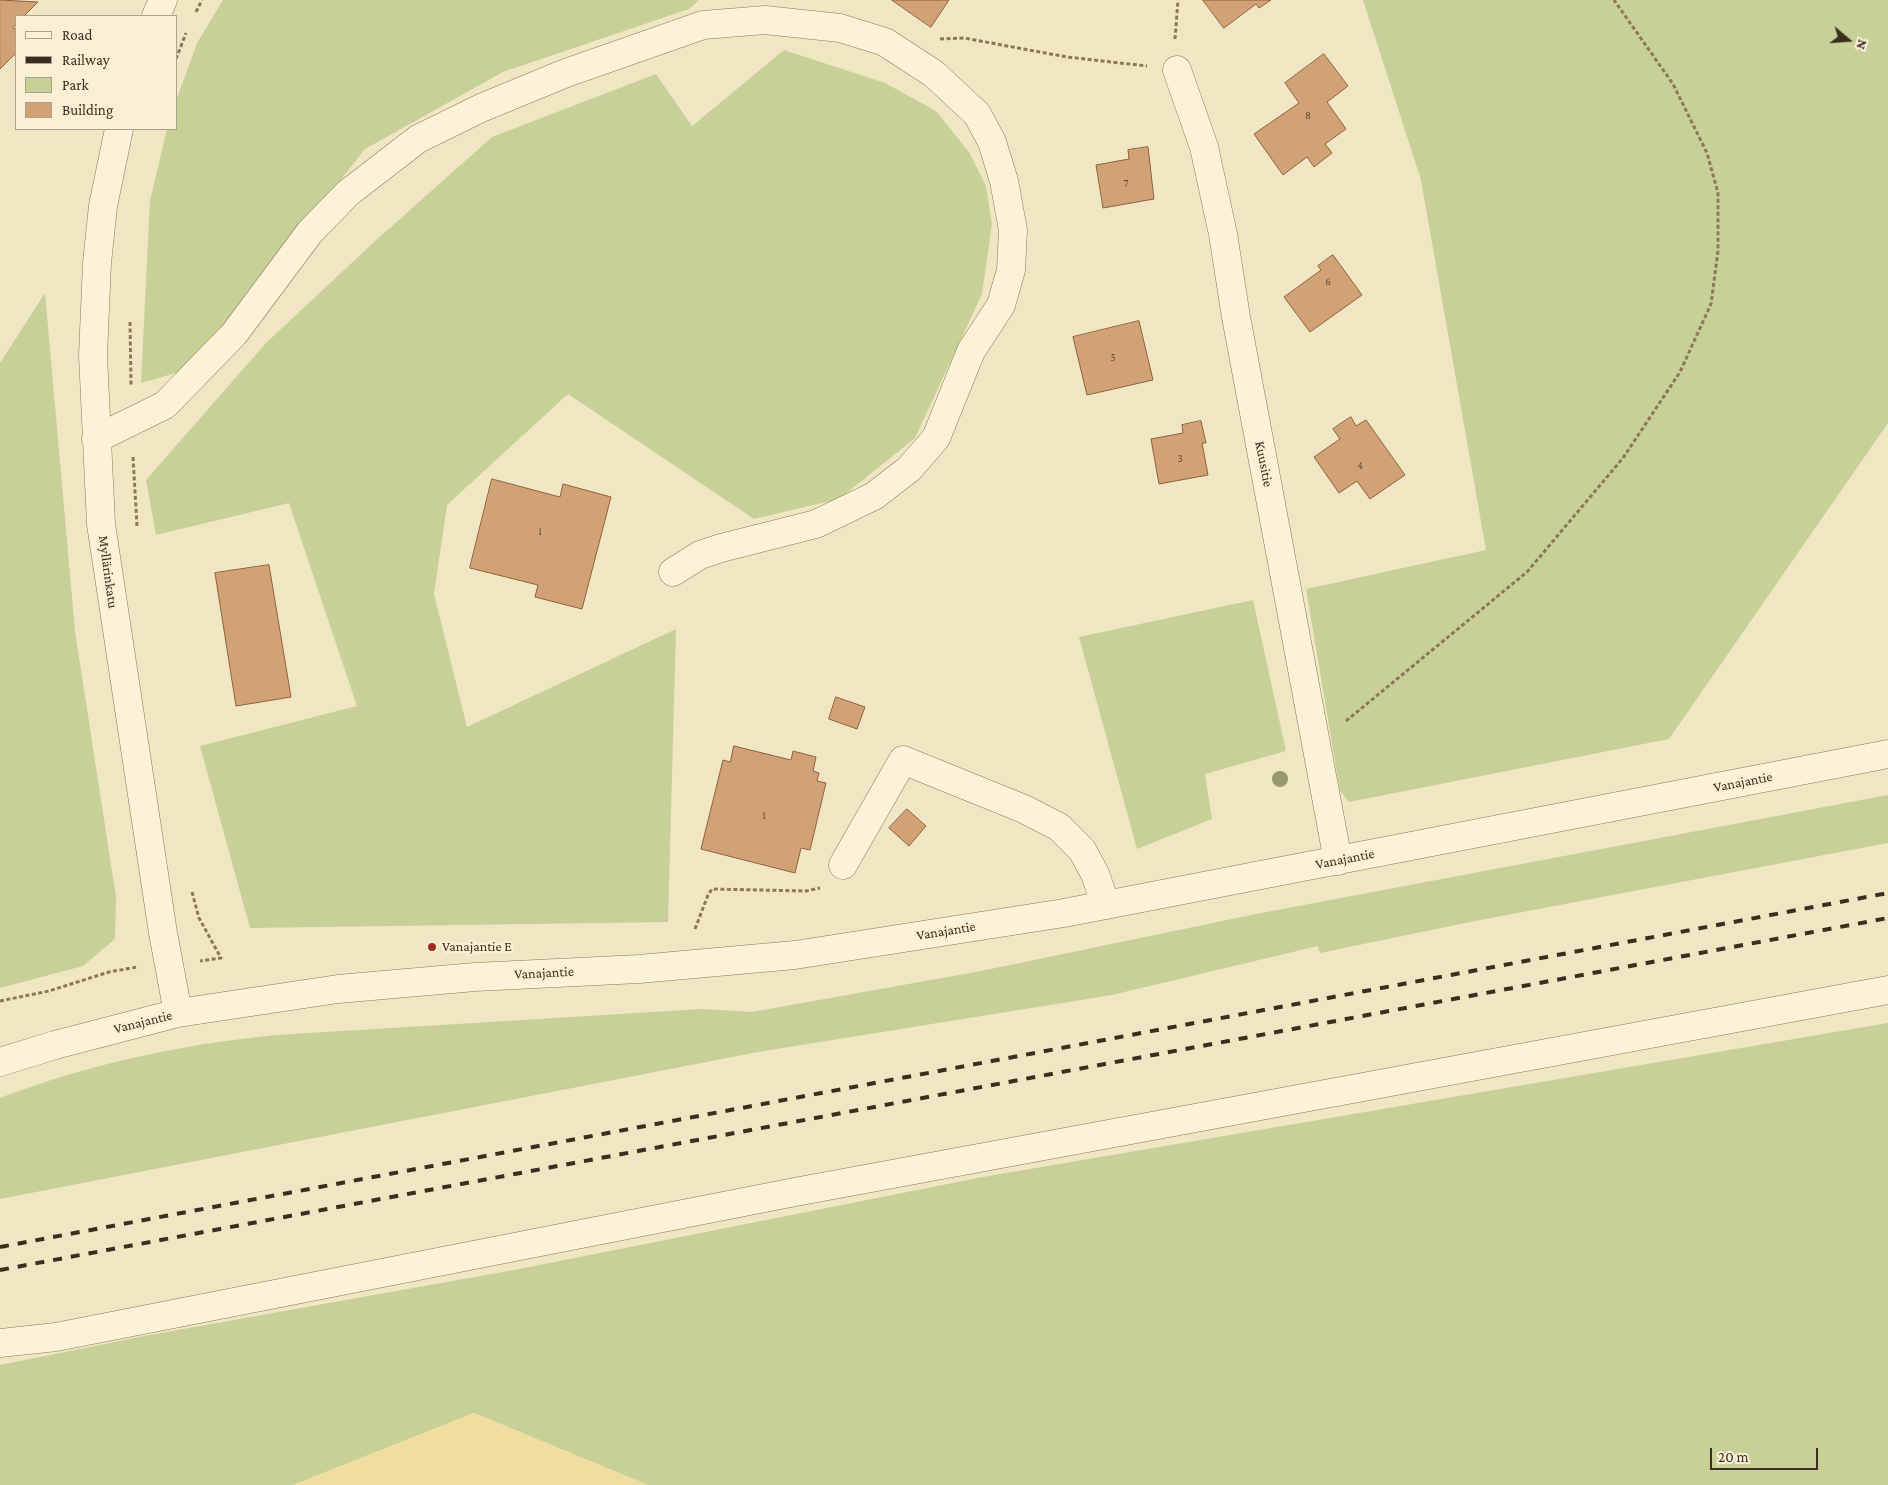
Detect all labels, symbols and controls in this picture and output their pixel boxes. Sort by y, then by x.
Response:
legend [15,15,178,130]
north arrow [1823,15,1873,65]
text: Road [62,27,92,43]
text: N [1853,38,1871,52]
text: Railway [62,52,110,68]
text: Park [62,77,89,93]
text: Building [62,102,113,118]
house number: 8 [1305,109,1311,123]
house number: 7 [1123,177,1129,191]
house number: 6 [1325,275,1331,289]
house number: 5 [1110,351,1116,365]
street label: Kuusitie [1251,440,1277,488]
house number: 3 [1177,452,1183,466]
house number: 4 [1357,459,1363,473]
house number: 1 [538,525,542,539]
street label: Myllärinkatu [95,535,121,609]
street label: Vanajantie [1712,768,1774,796]
house number: 1 [762,809,766,823]
street label: Vanajantie [1314,845,1376,873]
street label: Vanajantie [915,918,977,944]
place label: Vanajantie E [442,939,512,955]
marker: Vanajantie E [426,941,438,953]
street label: Vanajantie [514,963,574,983]
street label: Vanajantie [112,1007,174,1037]
scale bar [1713,1438,1820,1470]
text: 20 m [1718,1449,1749,1465]

